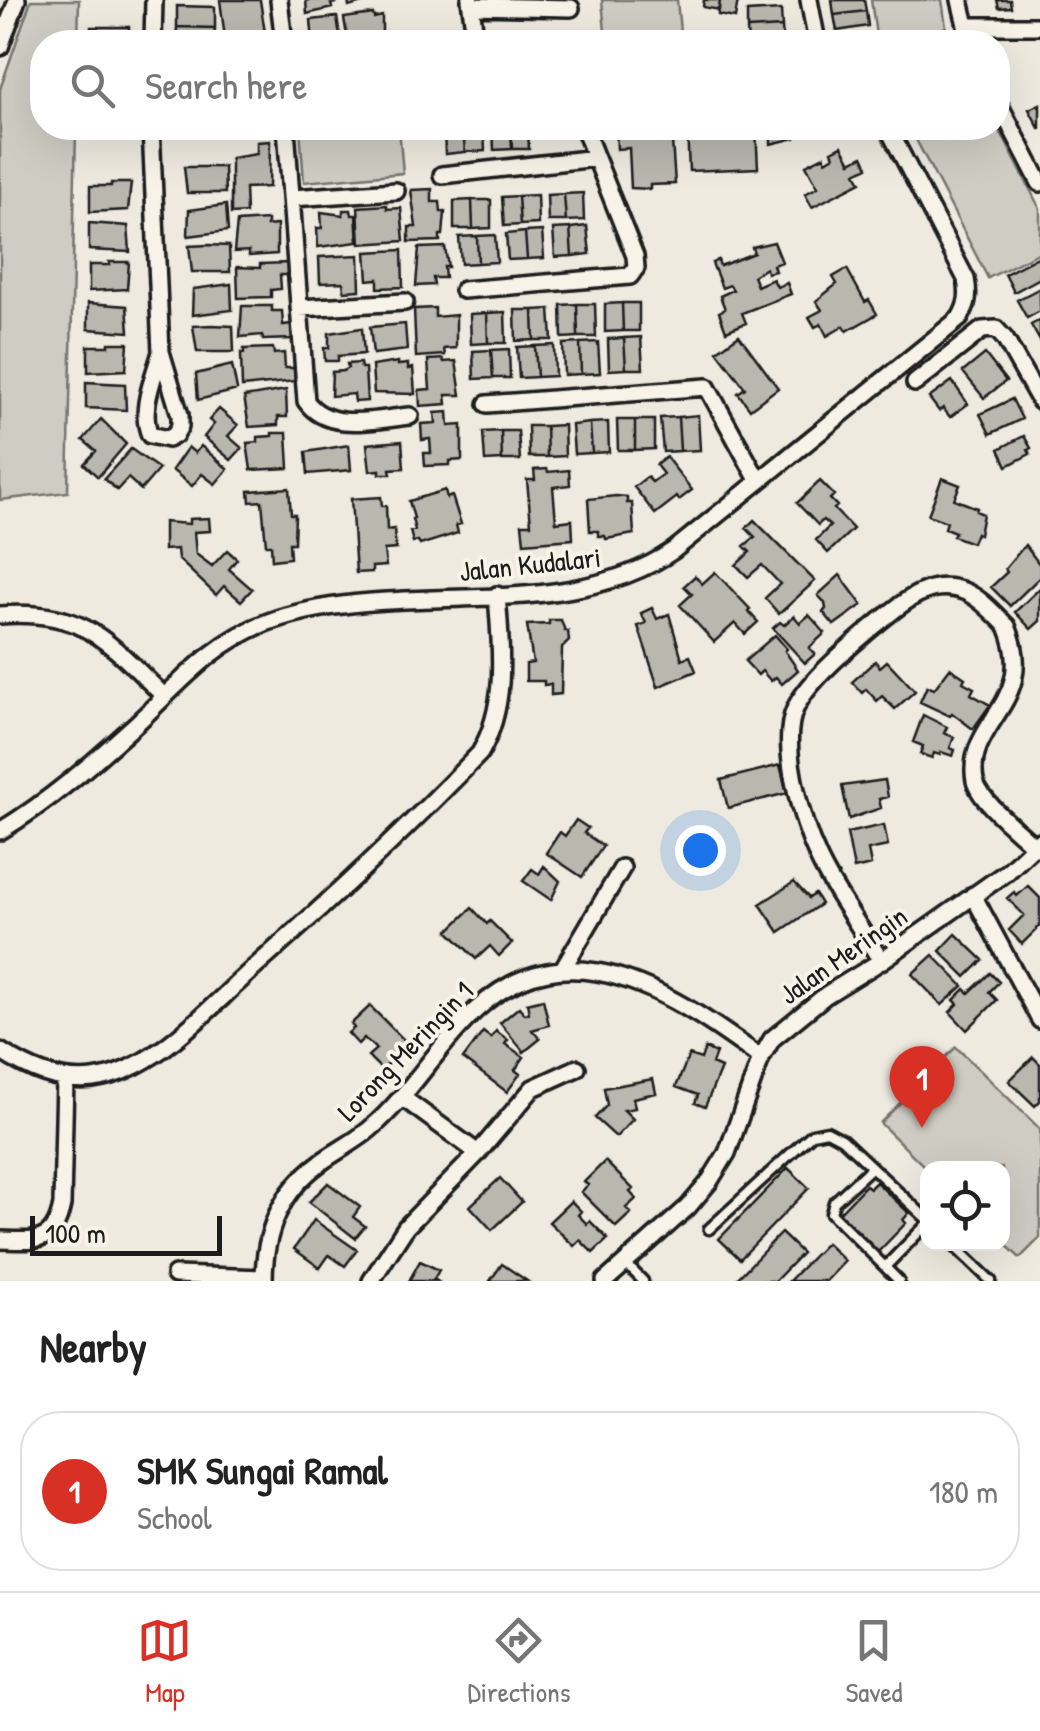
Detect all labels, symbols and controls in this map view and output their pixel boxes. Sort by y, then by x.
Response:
search box [30,30,1010,140]
icon: search [65,58,120,113]
text: Search here [145,59,307,111]
street label: Jalan Kudalari [457,538,603,590]
your location [675,825,726,876]
street label: Jalan Meringin [772,897,914,1013]
street label: Lorong Meringin 1 [329,973,481,1129]
pin: 1 [890,1046,954,1128]
map controls [920,1161,1010,1251]
button: locate [920,1161,1010,1251]
scale bar [30,1211,222,1256]
text: 100 m [45,1214,106,1252]
text: Nearby [40,1318,147,1375]
text: SMK Sungai Ramal [137,1444,388,1496]
text: 1 [69,1470,80,1513]
text: 180 m [929,1470,998,1513]
text: School [137,1496,212,1539]
tab: Map [137,1613,192,1711]
tab: Directions [467,1613,570,1711]
tab: Saved [845,1613,903,1711]

